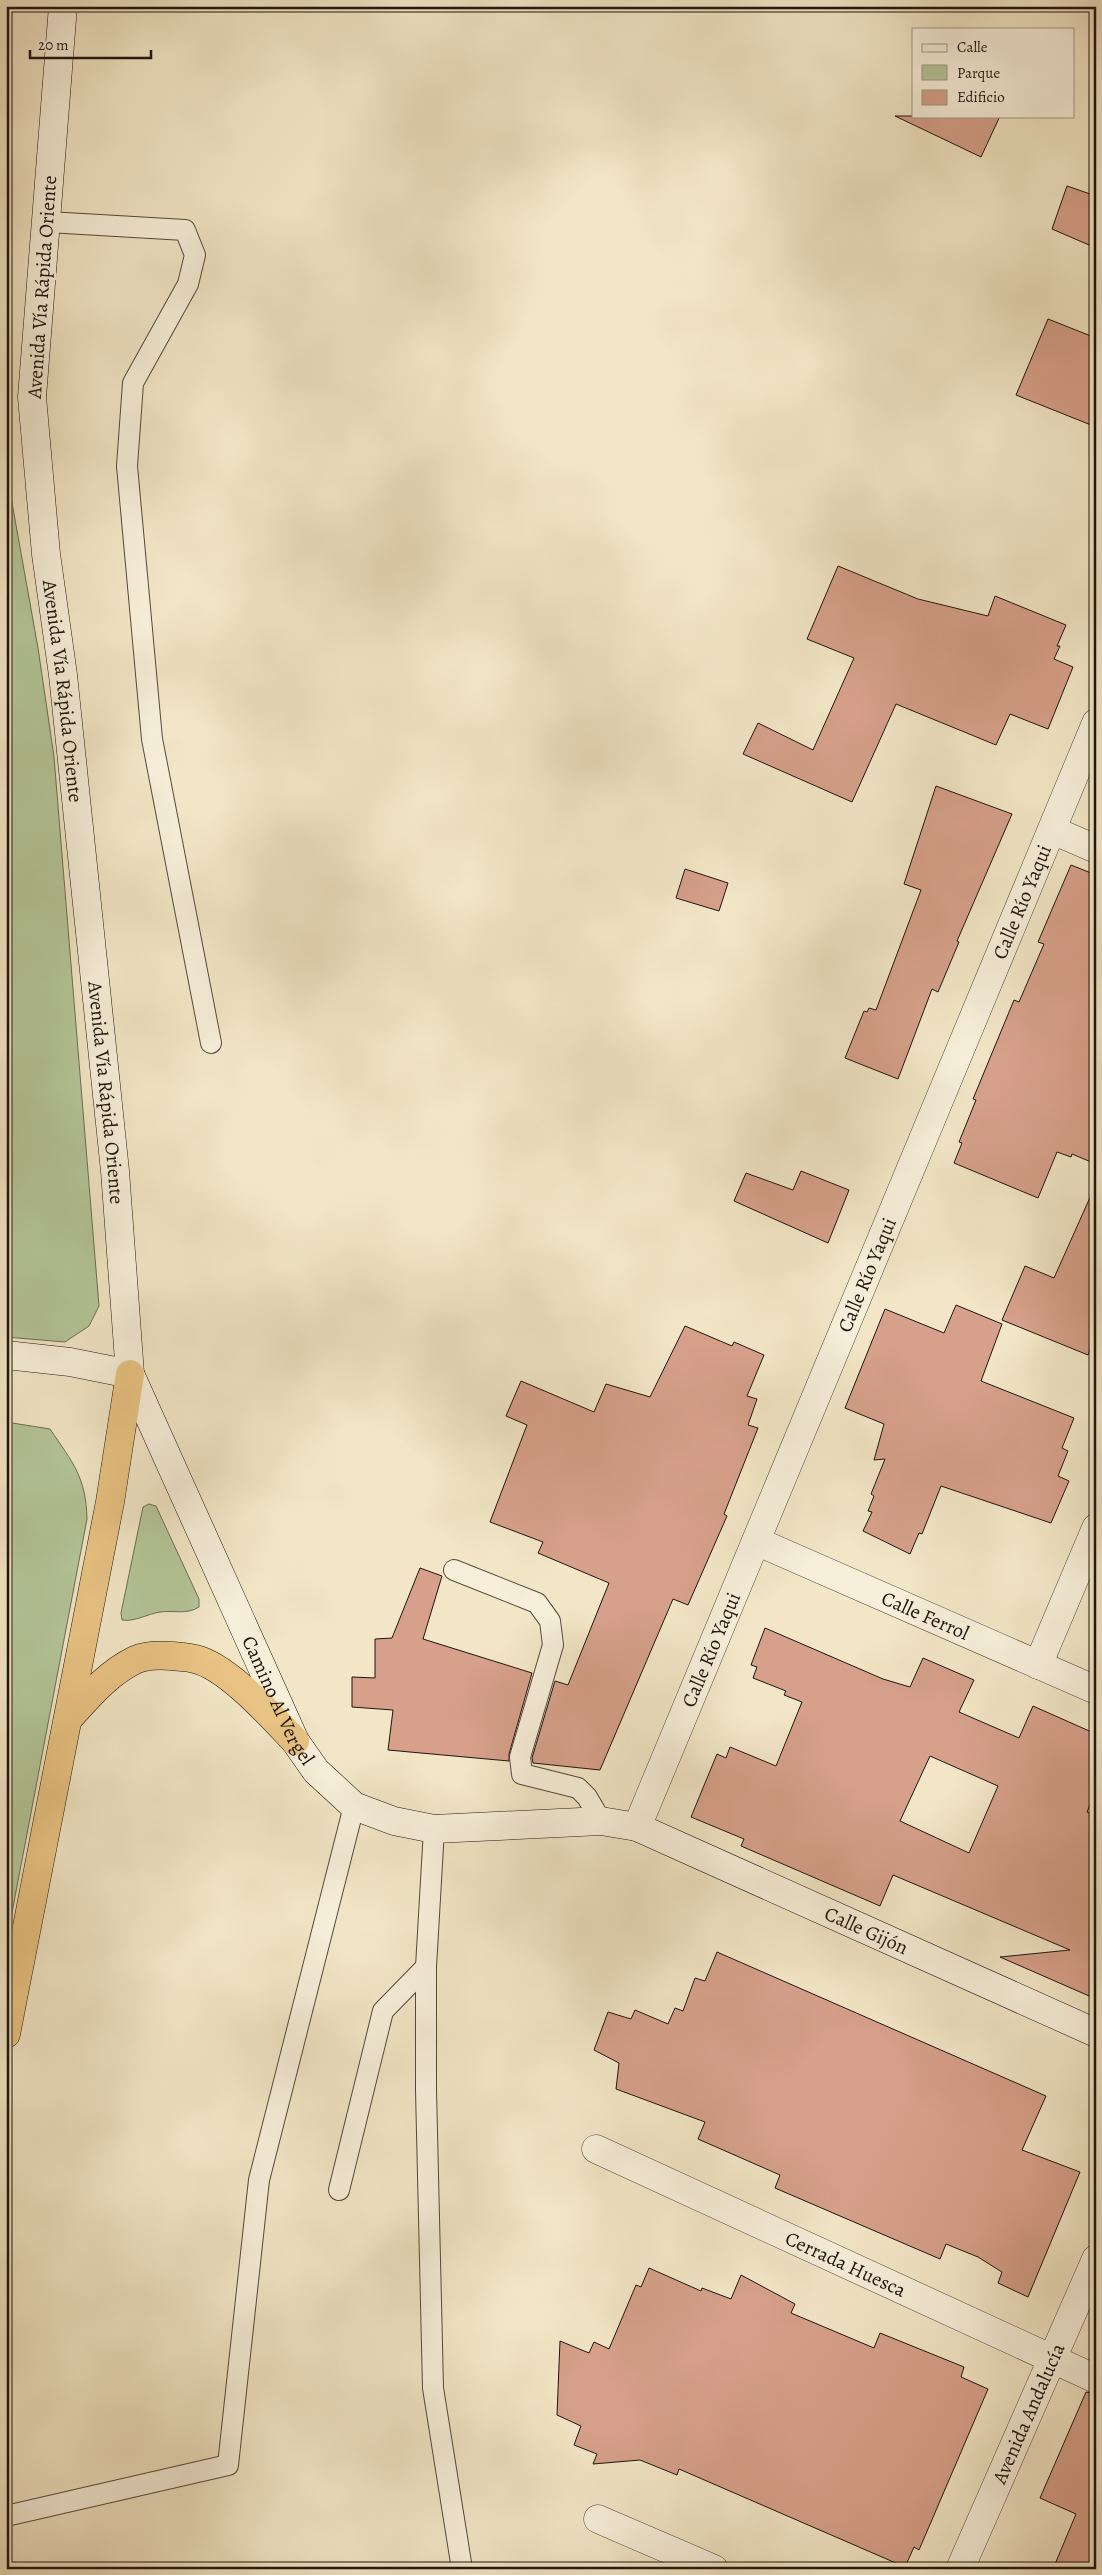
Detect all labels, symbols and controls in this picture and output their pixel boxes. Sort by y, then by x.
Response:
scale bar [30,28,151,60]
legend [912,28,1074,118]
text: 20 m [38,35,69,55]
text: Calle [957,37,988,57]
text: Parque [957,63,1000,83]
text: Edificio [957,87,1005,107]
street label: Avenida Vía Rápida Oriente [21,174,63,401]
street label: Avenida Vía Rápida Oriente [36,577,90,804]
street label: Calle Río Yaqui [986,840,1058,963]
street label: Avenida Vía Rápida Oriente [82,979,131,1205]
street label: Calle Río Yaqui [831,1213,902,1336]
street label: Calle Ferrol [877,1584,974,1646]
street label: Calle Río Yaqui [675,1588,747,1711]
street label: Camino Al Vergel [236,1631,321,1770]
street label: Calle Gijón [820,1899,913,1961]
street label: Cerrada Huesca [781,2224,911,2304]
street label: Avenida Andalucía [985,2338,1071,2489]

